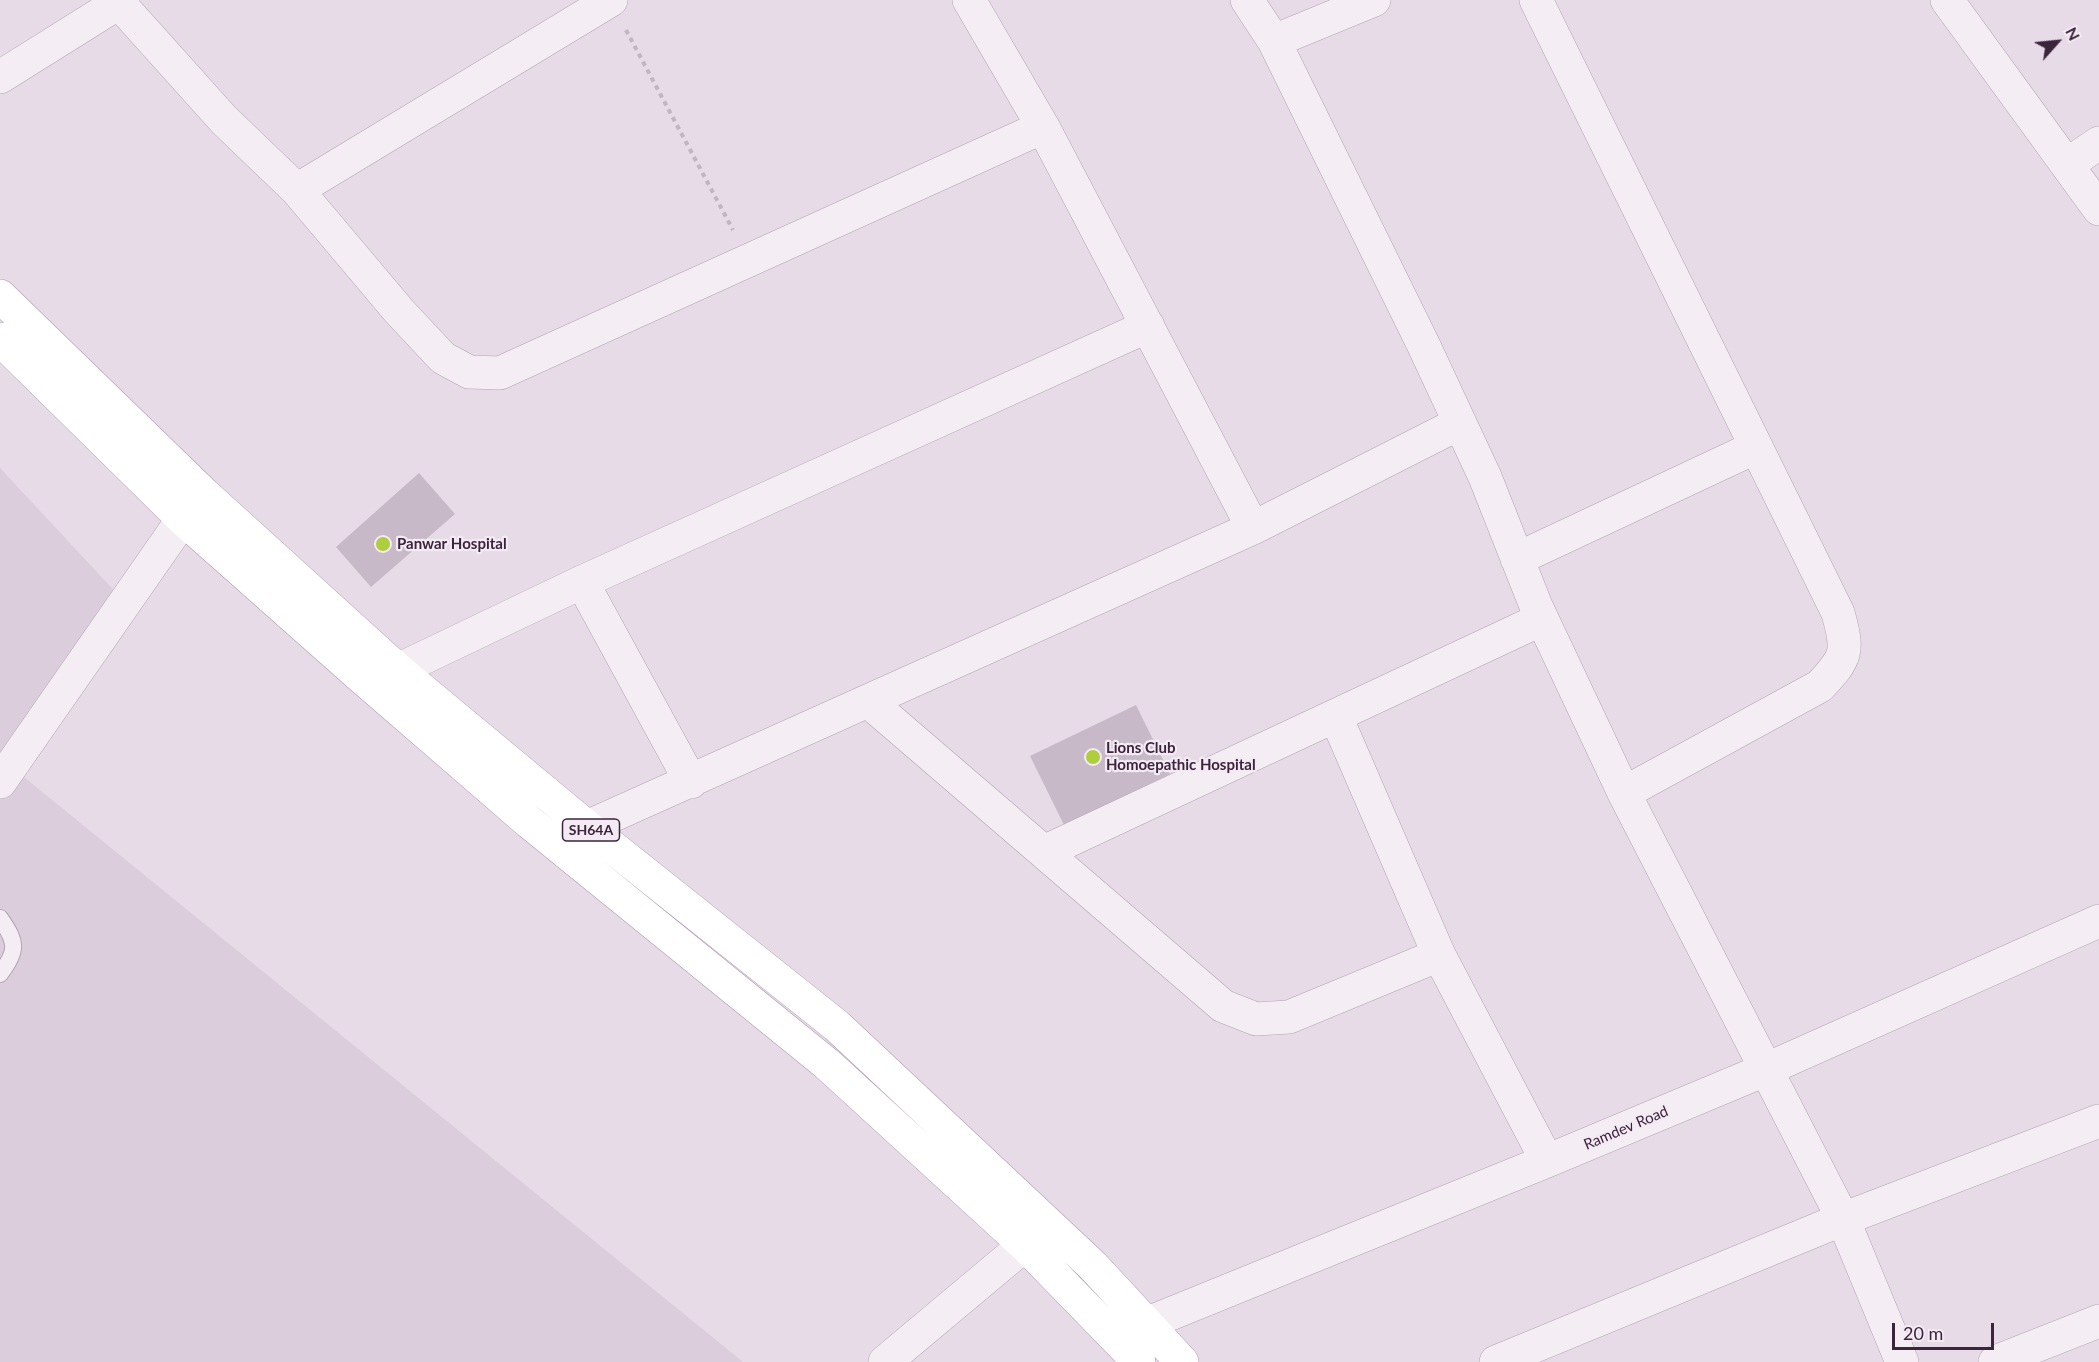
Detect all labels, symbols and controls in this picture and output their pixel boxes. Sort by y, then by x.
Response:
north arrow [2027,12,2087,72]
text: N [2062,24,2085,43]
marker: Panwar Hospital [374,535,392,553]
place label: Panwar Hospital [397,535,507,553]
place label: Lions Club Homoepathic Hospital [1106,739,1256,774]
marker: Lions Club Homoepathic Hospital [1084,748,1102,766]
road number: SH64A [562,819,620,841]
street label: Ramdev Road [1581,1102,1671,1154]
scale bar [1895,1311,1997,1349]
text: 20 m [1903,1322,1943,1344]

